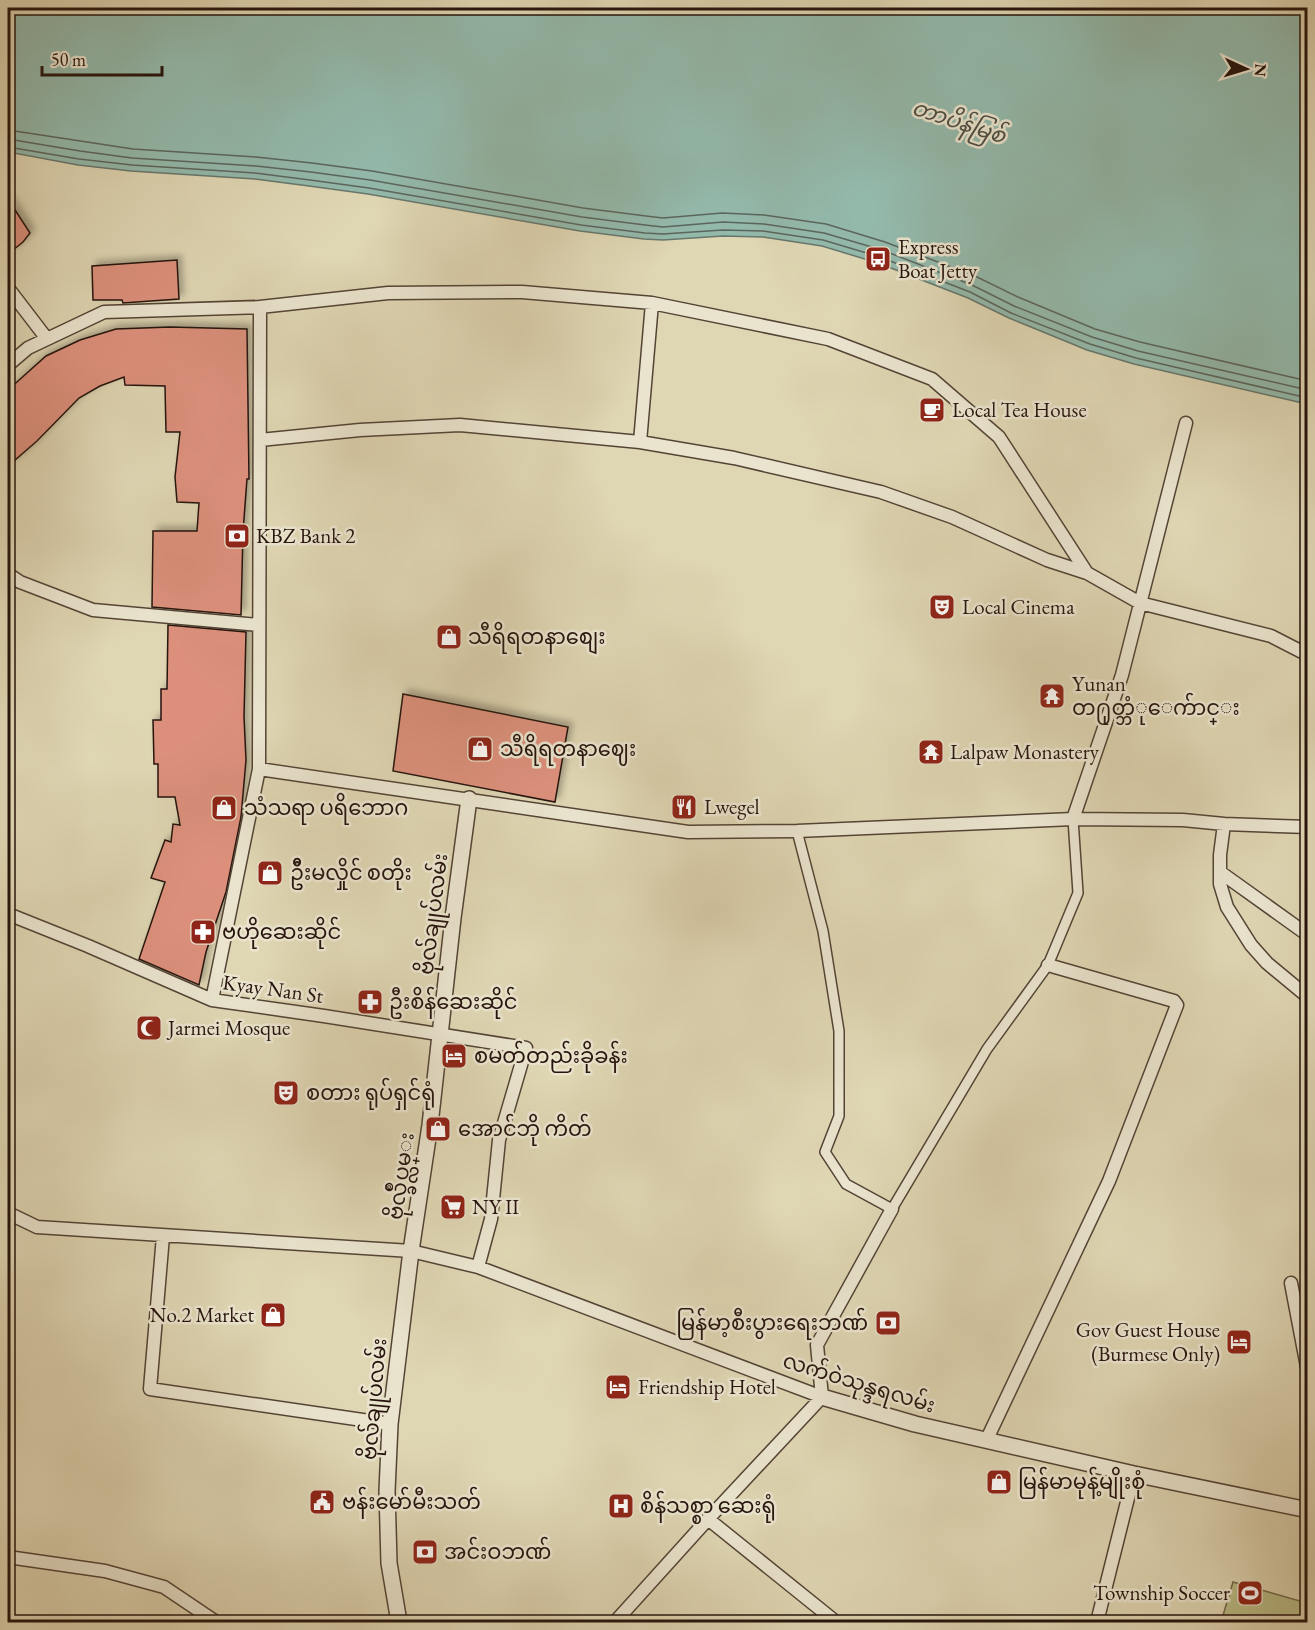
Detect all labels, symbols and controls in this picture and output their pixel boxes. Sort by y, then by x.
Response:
scale bar [42,39,162,77]
north arrow [1216,39,1276,99]
text: 50 m [51,48,86,71]
text: N [1250,63,1271,77]
water label: တာပိန်မြစ် [907,92,1011,154]
place label: Express Boat Jetty [898,233,978,284]
bus stop icon: Express Boat Jetty [863,244,893,274]
cafe icon: Local Tea House [917,395,947,425]
place label: Local Tea House [952,396,1087,423]
bank icon: KBZ Bank 2 [222,521,252,551]
place label: KBZ Bank 2 [256,522,355,549]
theatre icon: Local Cinema [927,592,957,622]
place label: Local Cinema [962,593,1075,620]
place label: သီရိရတနာစျေး [468,621,606,655]
shop icon: သီရိရတနာစျေး [434,622,464,652]
place label: Yunan တ႐ုတ္ဘံုေက်ာင္း [1072,670,1240,725]
temple icon: Yunan တ႐ုတ္ဘံုေက်ာင္း [1037,681,1067,711]
place label: သီရိရတနာဈေး [500,733,636,766]
shop icon: သီရိရတနာဈေး [465,734,495,764]
temple icon: Lalpaw Monastery [916,737,946,767]
place label: Lalpaw Monastery [950,738,1100,765]
place label: သံသရာ ပရိဘောဂ [244,792,408,825]
restaurant icon: Lwegel [669,792,699,822]
shop icon: သံသရာ ပရိဘောဂ [209,793,239,823]
place label: Lwegel [704,793,760,820]
street label: ဗိုလ်ချုပ်လမ်း [410,851,458,977]
place label: ဦီးမလှိုင် စတိုး [290,857,412,890]
shop icon: ဦီးမလှိုင် စတိုး [255,858,285,888]
place label: ဗဟိုဆေးဆိုင် [222,916,341,949]
pharmacy icon: ဗဟိုဆေးဆိုင် [188,917,218,947]
street label: Kyay Nan St [221,968,326,1009]
place label: ဦးစိန်ဆေးဆိုင် [389,986,518,1019]
pharmacy icon: ဦးစိန်ဆေးဆိုင် [355,987,385,1017]
mosque icon: Jarmei Mosque [134,1013,164,1043]
place label: Jarmei Mosque [166,1014,290,1041]
place label: စမတ်တည်းခိုခန်း [474,1040,628,1073]
hotel icon: စမတ်တည်းခိုခန်း [439,1041,469,1071]
place label: စတား ရုပ်ရှင်ရုံ [306,1077,435,1110]
theatre icon: စတား ရုပ်ရှင်ရုံ [271,1078,301,1108]
place label: အောင်ဘို ကိတ် [458,1113,592,1146]
shop icon: အောင်ဘို ကိတ် [423,1114,453,1144]
street label: ဗိုလ္ခ်ဳပ္လမ္း [379,1130,424,1222]
supermarket icon: NY II [438,1192,468,1222]
place label: NY II [472,1193,519,1220]
shop icon: No.2 Market [258,1300,288,1330]
place label: No.2 Market [150,1301,254,1328]
place label: မြန်မာ့စီးပွားရေးဘဏ် [676,1307,868,1340]
bank icon: မြန်မာ့စီးပွားရေးဘဏ် [873,1308,903,1338]
place label: Gov Guest House (Burmese Only) [1076,1316,1220,1367]
hotel icon: Gov Guest House (Burmese Only) [1224,1327,1254,1357]
street label: ဗိုလ်ချုပ်လမ်း [353,1337,397,1461]
street label: လက်ဝဲသုန္ဒရလမ်း [778,1345,939,1423]
hotel icon: Friendship Hotel [603,1372,633,1402]
place label: Friendship Hotel [638,1373,776,1400]
place label: မြန်မာမုန့်မျိုးစုံ [1018,1466,1145,1500]
shop icon: မြန်မာမုန့်မျိုးစုံ [984,1467,1014,1497]
place label: ဗန်းမော်မီးသတ် [342,1486,481,1519]
public building icon: ဗန်းမော်မီးသတ် [307,1487,337,1517]
place label: စိန်သစ္စာ ဆေးရုံ [640,1490,776,1524]
hospital icon: စိန်သစ္စာ ဆေးရုံ [606,1491,636,1521]
place label: အင်းဝဘဏ် [444,1536,551,1565]
bank icon: အင်းဝဘဏ် [410,1537,440,1567]
sports icon: Township Soccer [1235,1578,1265,1608]
place label: Township Soccer [1093,1579,1230,1606]

